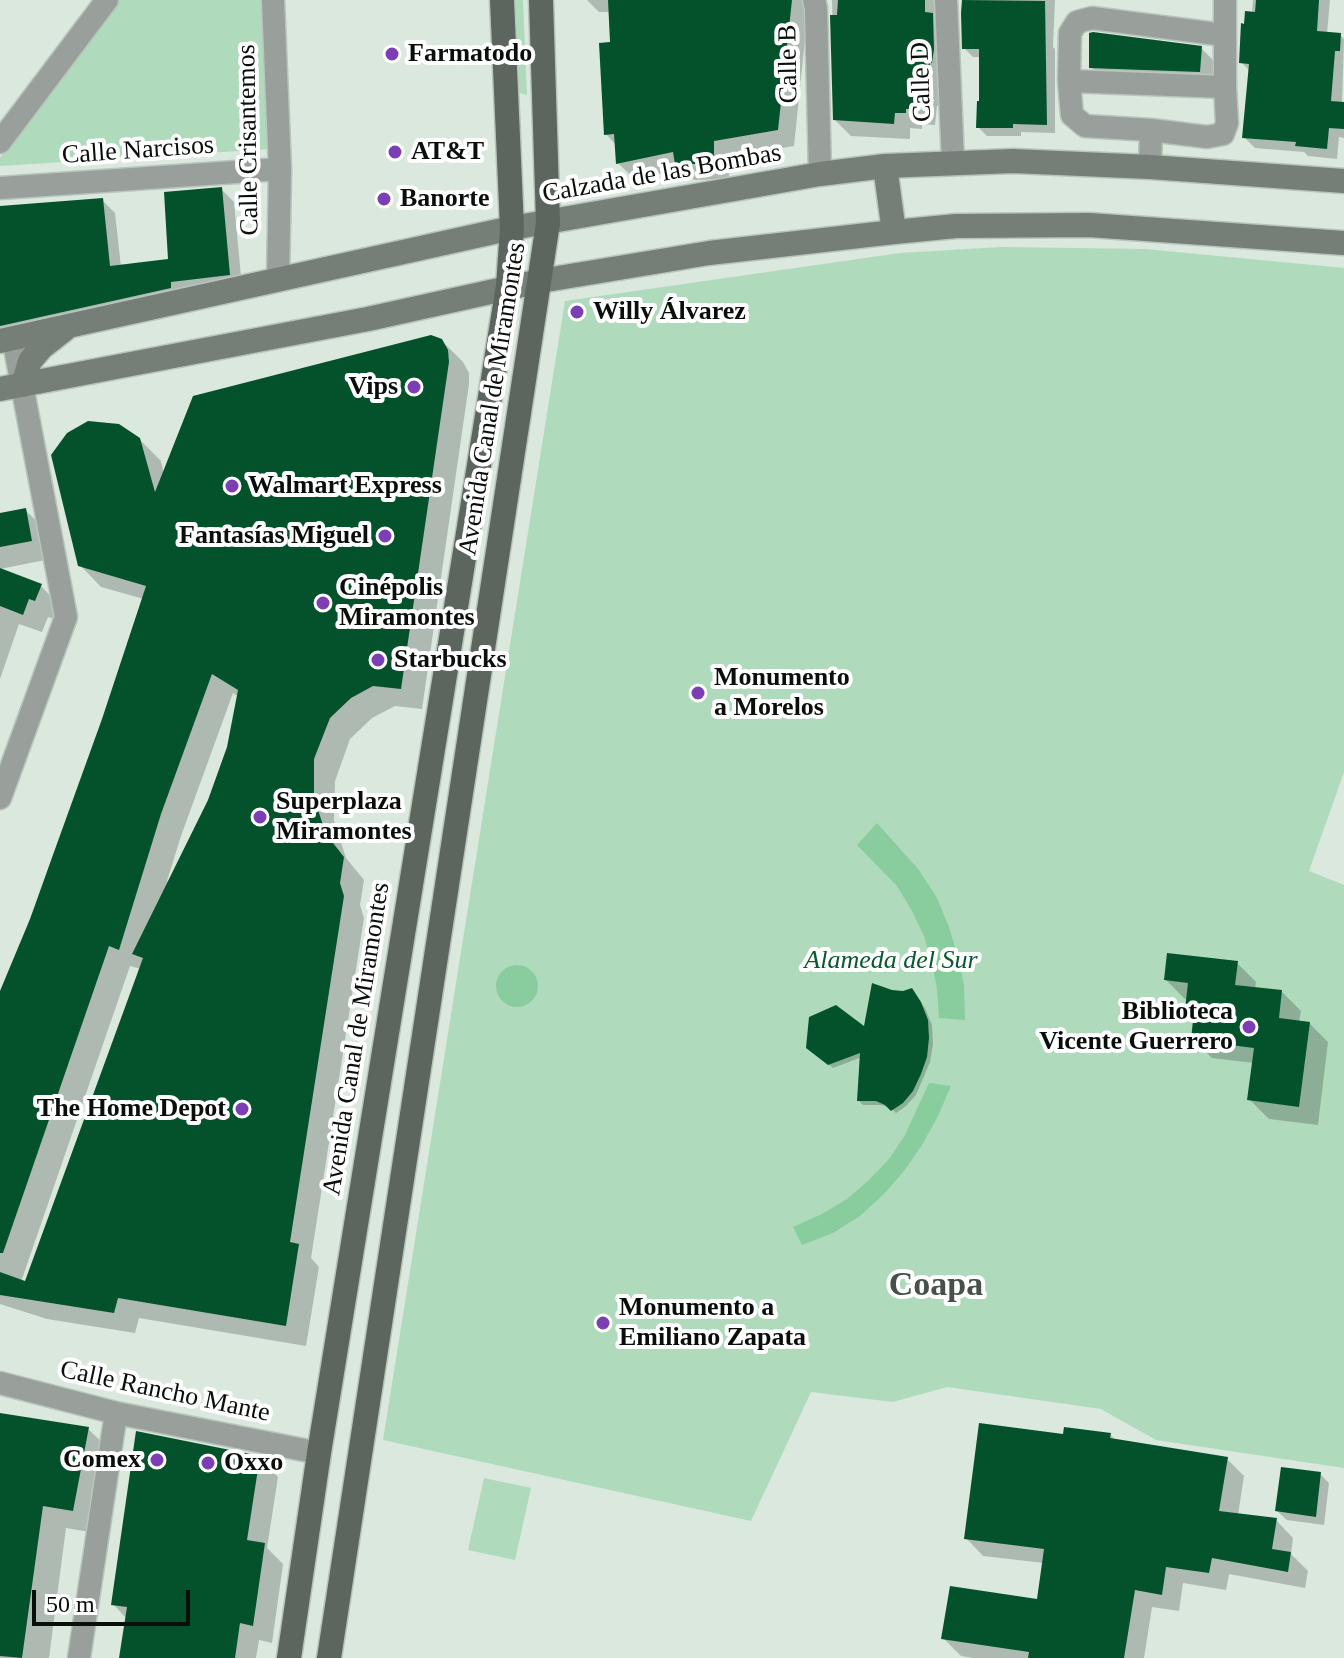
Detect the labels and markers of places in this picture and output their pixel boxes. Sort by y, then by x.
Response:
place label: Farmatodo [408,38,532,70]
marker: Farmatodo [383,45,401,63]
place label: AT&T [411,136,484,168]
marker: AT&T [386,143,404,161]
place label: Banorte [400,183,490,215]
marker: Banorte [375,190,393,208]
place label: Willy Álvarez [593,296,746,328]
marker: Willy Álvarez [568,303,586,321]
place label: Vips [348,371,398,403]
marker: Vips [405,378,423,396]
place label: Walmart Express [248,470,442,502]
marker: Walmart Express [223,477,241,495]
place label: Fantasías Miguel [179,520,369,552]
marker: Fantasías Miguel [376,527,394,545]
place label: Cinépolis Miramontes [339,572,475,634]
marker: Cinépolis Miramontes [314,594,332,612]
place label: Starbucks [394,644,507,676]
marker: Starbucks [369,651,387,669]
place label: Monumento a Morelos [714,662,850,724]
marker: Monumento a Morelos [689,684,707,702]
place label: Superplaza Miramontes [276,786,412,848]
marker: Superplaza Miramontes [251,808,269,826]
place label: Biblioteca Vicente Guerrero [1039,996,1233,1058]
marker: Biblioteca Vicente Guerrero [1240,1018,1258,1036]
place label: The Home Depot [37,1093,226,1125]
marker: The Home Depot [233,1100,251,1118]
place label: Monumento a Emiliano Zapata [619,1292,806,1354]
marker: Monumento a Emiliano Zapata [594,1314,612,1332]
place label: Comex [63,1444,141,1476]
place label: Oxxo [224,1447,283,1479]
marker: Comex [148,1451,166,1469]
marker: Oxxo [199,1454,217,1472]

